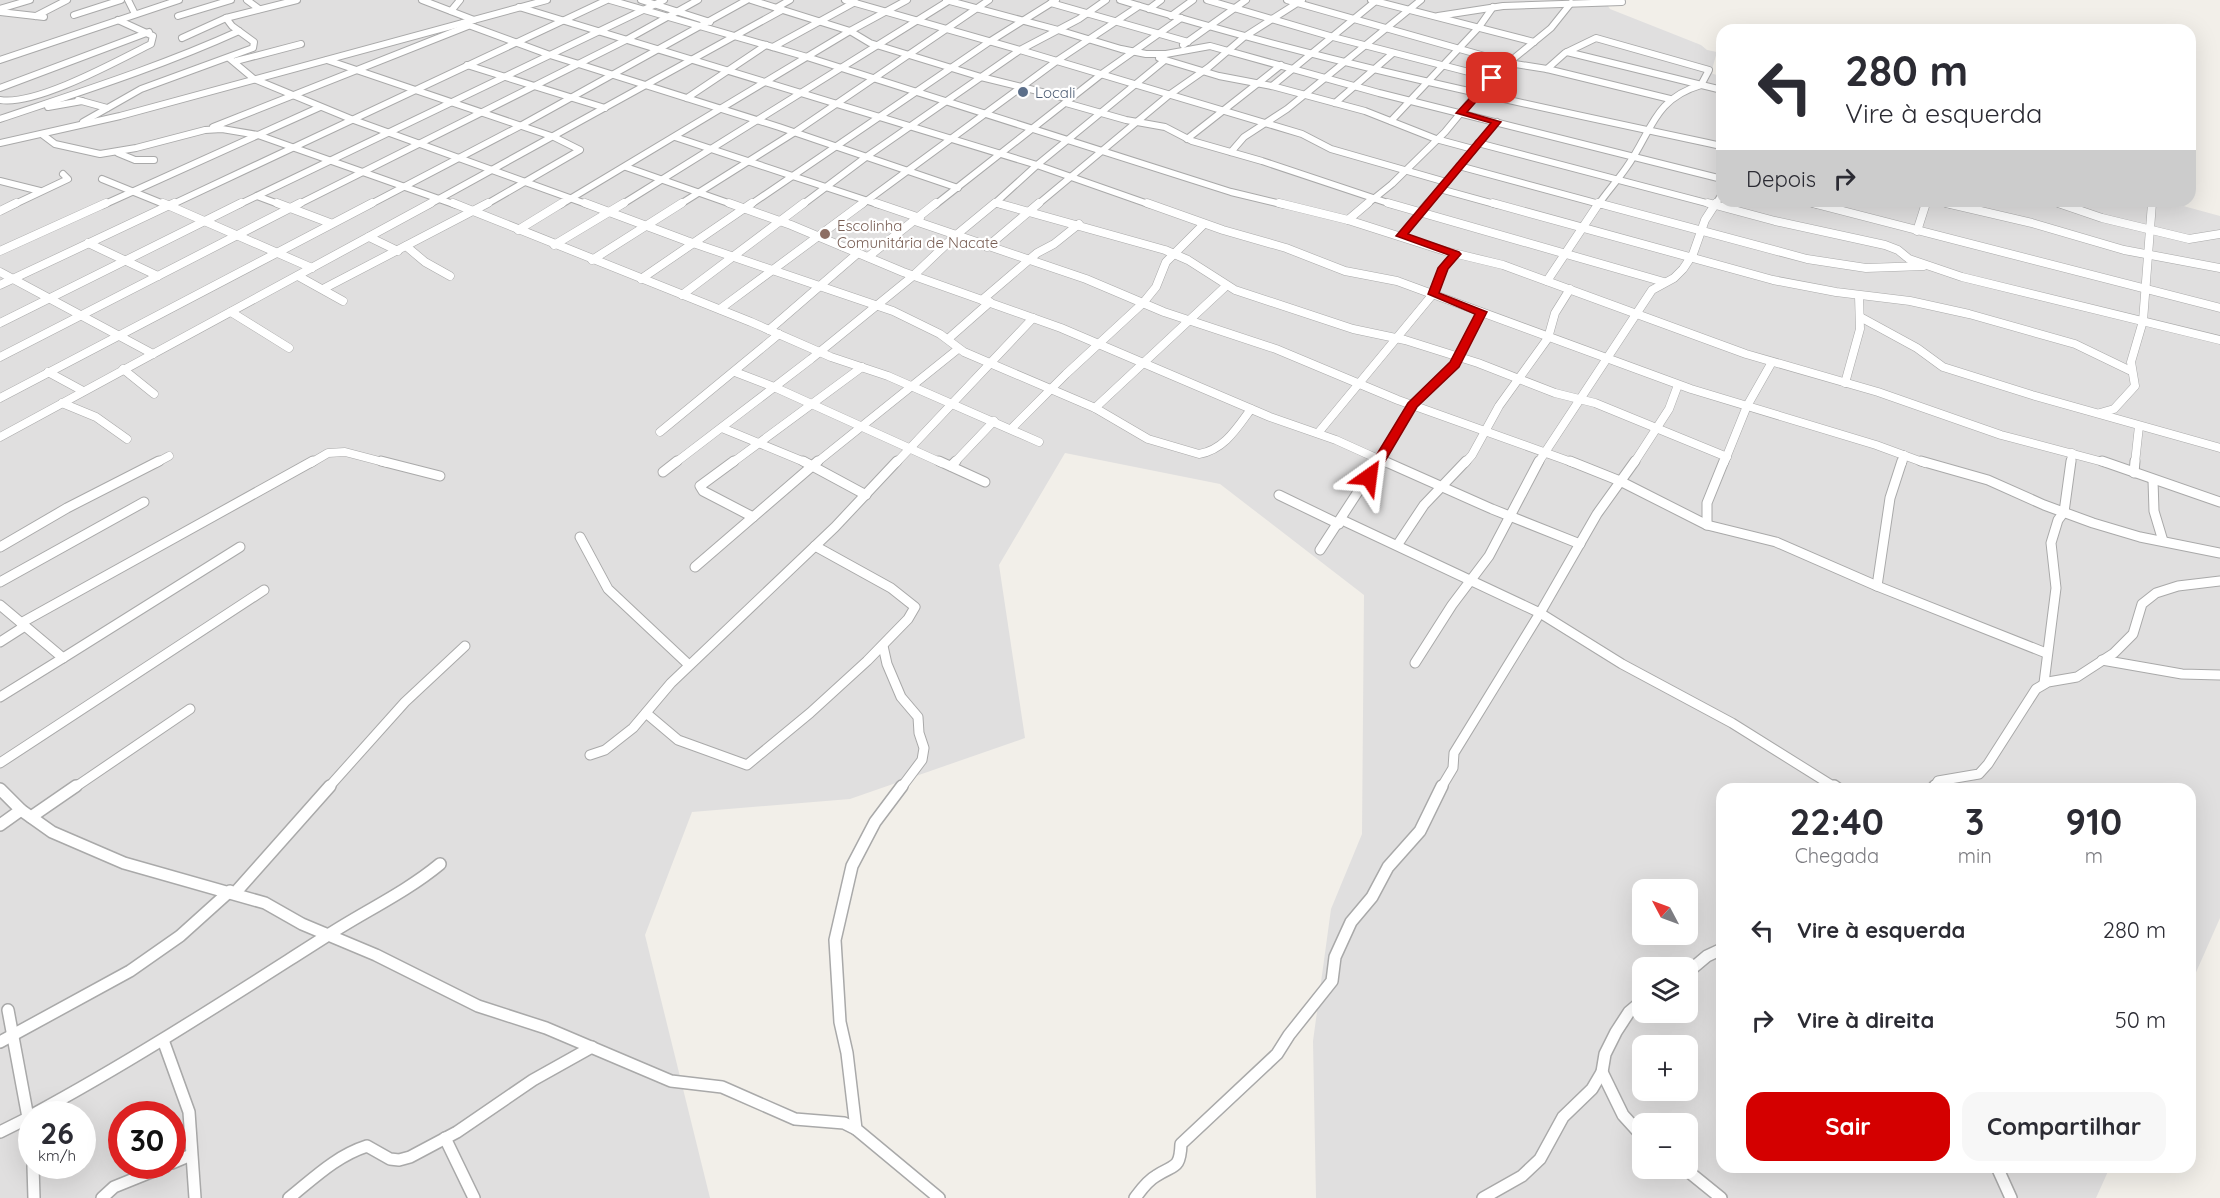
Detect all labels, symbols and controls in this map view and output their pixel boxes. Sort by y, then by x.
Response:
text: 280 m [1845,44,1968,97]
icon: left [1746,48,1824,126]
pin [1466,52,1517,103]
icon: arrive [1475,61,1508,94]
place label: Locali [1035,83,1076,102]
marker: Locali [1016,85,1030,99]
text: Vire à esquerda [1845,96,2042,130]
icon: right [1828,162,1861,195]
text: Depois [1746,165,1816,193]
place label: Escolinha Comunitária de Nacate [837,216,998,252]
marker: Escolinha Comunitária de Nacate [818,227,832,241]
position arrow [1337,445,1401,509]
text: 22:40 [1790,799,1884,844]
text: 3 [1965,799,1984,844]
text: 910 [2066,799,2122,844]
text: Chegada [1795,843,1879,868]
text: min [1958,843,1992,868]
text: m [2085,843,2103,868]
north arrow [1632,879,1698,945]
map controls [1632,879,1698,1179]
icon: left [1746,914,1779,947]
text: Vire à esquerda [1797,916,1965,944]
text: 280 m [2103,916,2166,944]
button: layers [1632,957,1698,1023]
icon: right [1746,1004,1779,1037]
text: Vire à direita [1797,1006,1934,1034]
text: 50 m [2115,1006,2166,1034]
button: + [1632,1035,1698,1101]
button: Sair [1746,1092,1950,1161]
button: Compartilhar [1962,1092,2166,1161]
speed limit sign: 30 [108,1101,186,1179]
button: − [1632,1113,1698,1179]
text: 26 [40,1114,74,1152]
text: km/h [38,1146,76,1165]

